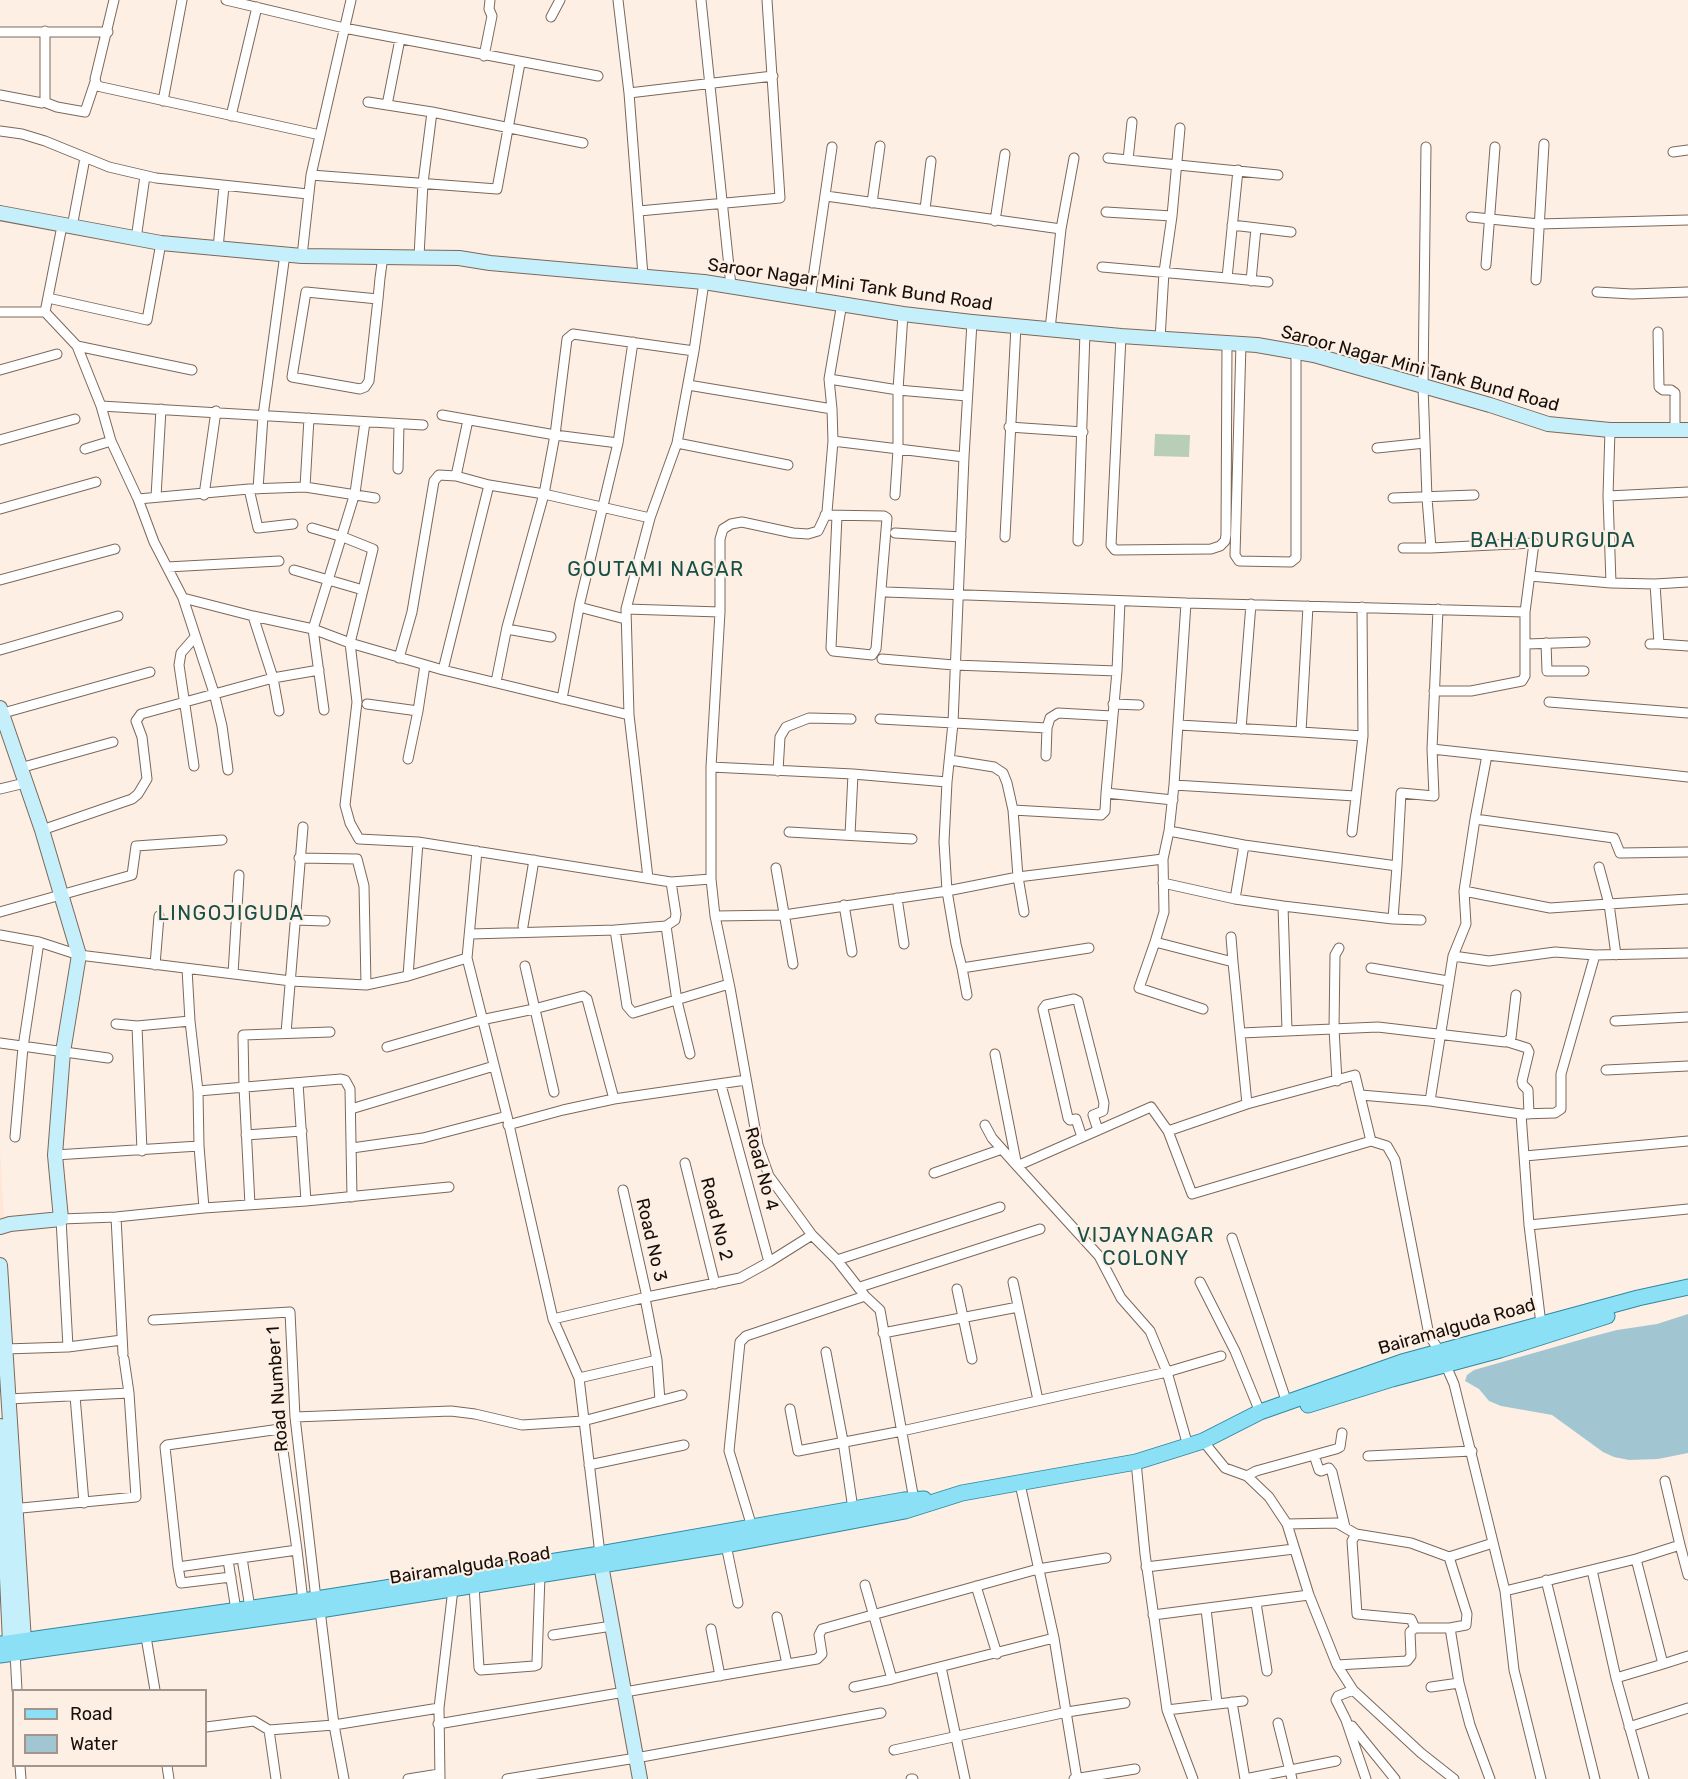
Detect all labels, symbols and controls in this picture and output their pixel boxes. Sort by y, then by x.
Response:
street label: Saroor Nagar Mini Tank Bund Road [706,254,994,316]
street label: Saroor Nagar Mini Tank Bund Road [1278,321,1562,417]
district label: BAHADURGUDA [1470,529,1636,553]
district label: GOUTAMI NAGAR [567,558,745,582]
district label: LINGOJIGUDA [158,902,304,926]
street label: Road No 4 [740,1125,782,1213]
street label: Road No 2 [695,1175,737,1263]
street label: Road No 3 [631,1196,671,1284]
district label: VIJAYNAGAR COLONY [1077,1224,1215,1271]
street label: Bairamalguda Road [1376,1294,1538,1360]
street label: Road Number 1 [263,1325,293,1453]
street label: Bairamalguda Road [388,1543,552,1589]
legend [12,1689,207,1767]
text: Road [70,1703,113,1725]
text: Water [70,1733,118,1755]

